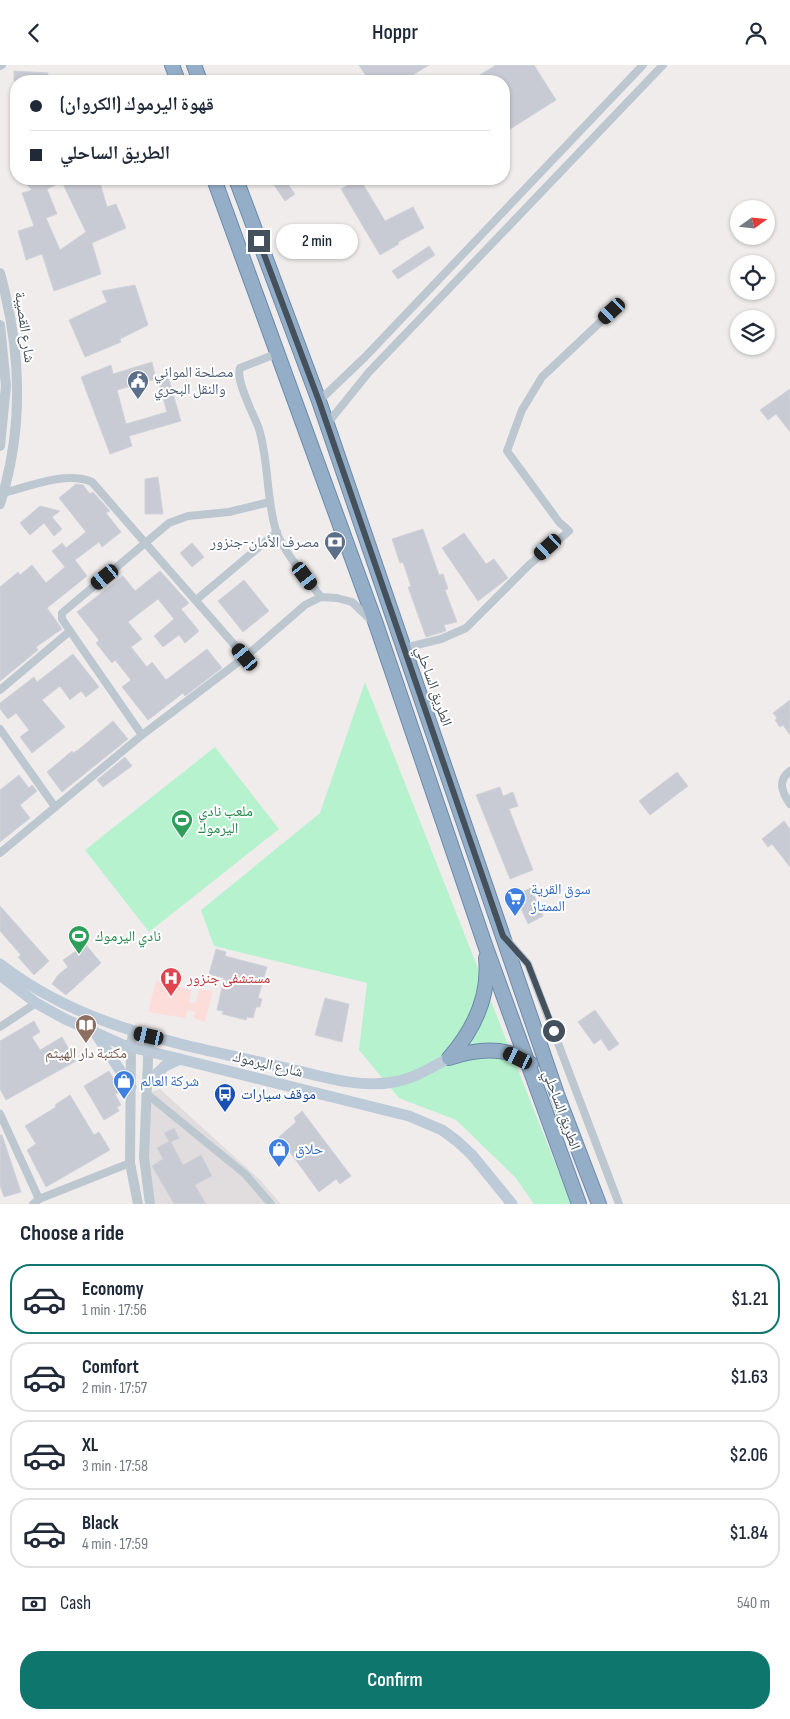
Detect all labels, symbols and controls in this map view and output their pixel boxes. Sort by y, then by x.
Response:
icon: back [20,19,48,47]
text: Hoppr [372,19,418,46]
icon: person [742,19,770,47]
text: قهوة اليرموك (الكروان) [60,93,214,116]
text: الطريق الساحلي [60,142,170,165]
north arrow [730,200,775,245]
map controls [730,200,775,355]
callout: 2 min [276,223,359,259]
route end [248,230,270,252]
text: 2 min [302,232,332,251]
button: locate [730,255,775,300]
street label: شارع القصيبة [10,290,39,364]
car [595,295,628,327]
button: layers [730,310,775,355]
place label: مصلحة المواني والنقل البحري [154,363,233,401]
public building icon: مصلحة المواني والنقل البحري [126,369,150,400]
bank icon: مصرف الأمان-جنزور [323,530,347,561]
car [531,531,564,563]
place label: مصرف الأمان-جنزور [209,533,319,552]
car [289,560,320,592]
car [88,562,121,592]
car [229,641,260,673]
street label: الطريق الساحلي [409,644,456,729]
place label: ملعب نادي اليرموك [198,802,253,838]
sports icon: ملعب نادي اليرموك [170,808,194,839]
place label: سوق القرية الممتاز [530,880,591,916]
supermarket icon: سوق القرية الممتاز [503,886,527,917]
sports icon: نادي اليرموك [67,924,91,955]
place label: نادي اليرموك [95,927,161,948]
hospital icon: مستشفى جنزور [159,966,183,997]
place label: مستشفى جنزور [186,969,271,988]
library icon: مكتبة دار الهيثم [74,1013,98,1044]
route start [543,1020,565,1042]
car [132,1025,165,1047]
place label: مكتبة دار الهيثم [45,1044,127,1063]
car [501,1045,534,1071]
street label: شارع اليرموك [231,1047,305,1082]
street label: الطريق الساحلي [537,1068,585,1153]
shop icon: شركة العالم [112,1069,136,1100]
place label: شركة العالم [140,1072,199,1091]
bus stop icon: موقف سيارات [213,1082,237,1113]
place label: موقف سيارات [241,1085,316,1104]
shop icon: حلاق [267,1137,291,1168]
place label: حلاق [295,1140,324,1159]
text: Choose a ride [20,1220,124,1247]
icon: car [22,1277,67,1322]
text: Economy [82,1278,144,1301]
text: $1.21 [731,1288,768,1311]
text: 1 min · 17:56 [82,1301,147,1320]
icon: car [22,1355,67,1400]
text: Comfort [82,1356,139,1379]
text: $1.63 [730,1366,768,1389]
text: 2 min · 17:57 [82,1379,147,1398]
icon: car [22,1433,67,1478]
text: XL [82,1434,98,1457]
text: $2.06 [729,1444,768,1467]
text: 3 min · 17:58 [82,1457,148,1476]
icon: car [22,1511,67,1556]
text: Black [82,1512,119,1535]
text: $1.84 [729,1522,768,1545]
text: 4 min · 17:59 [82,1535,148,1554]
icon: cash [20,1590,48,1618]
text: Cash [60,1592,91,1615]
text: 540 m [737,1594,770,1613]
button: Confirm [20,1651,770,1709]

